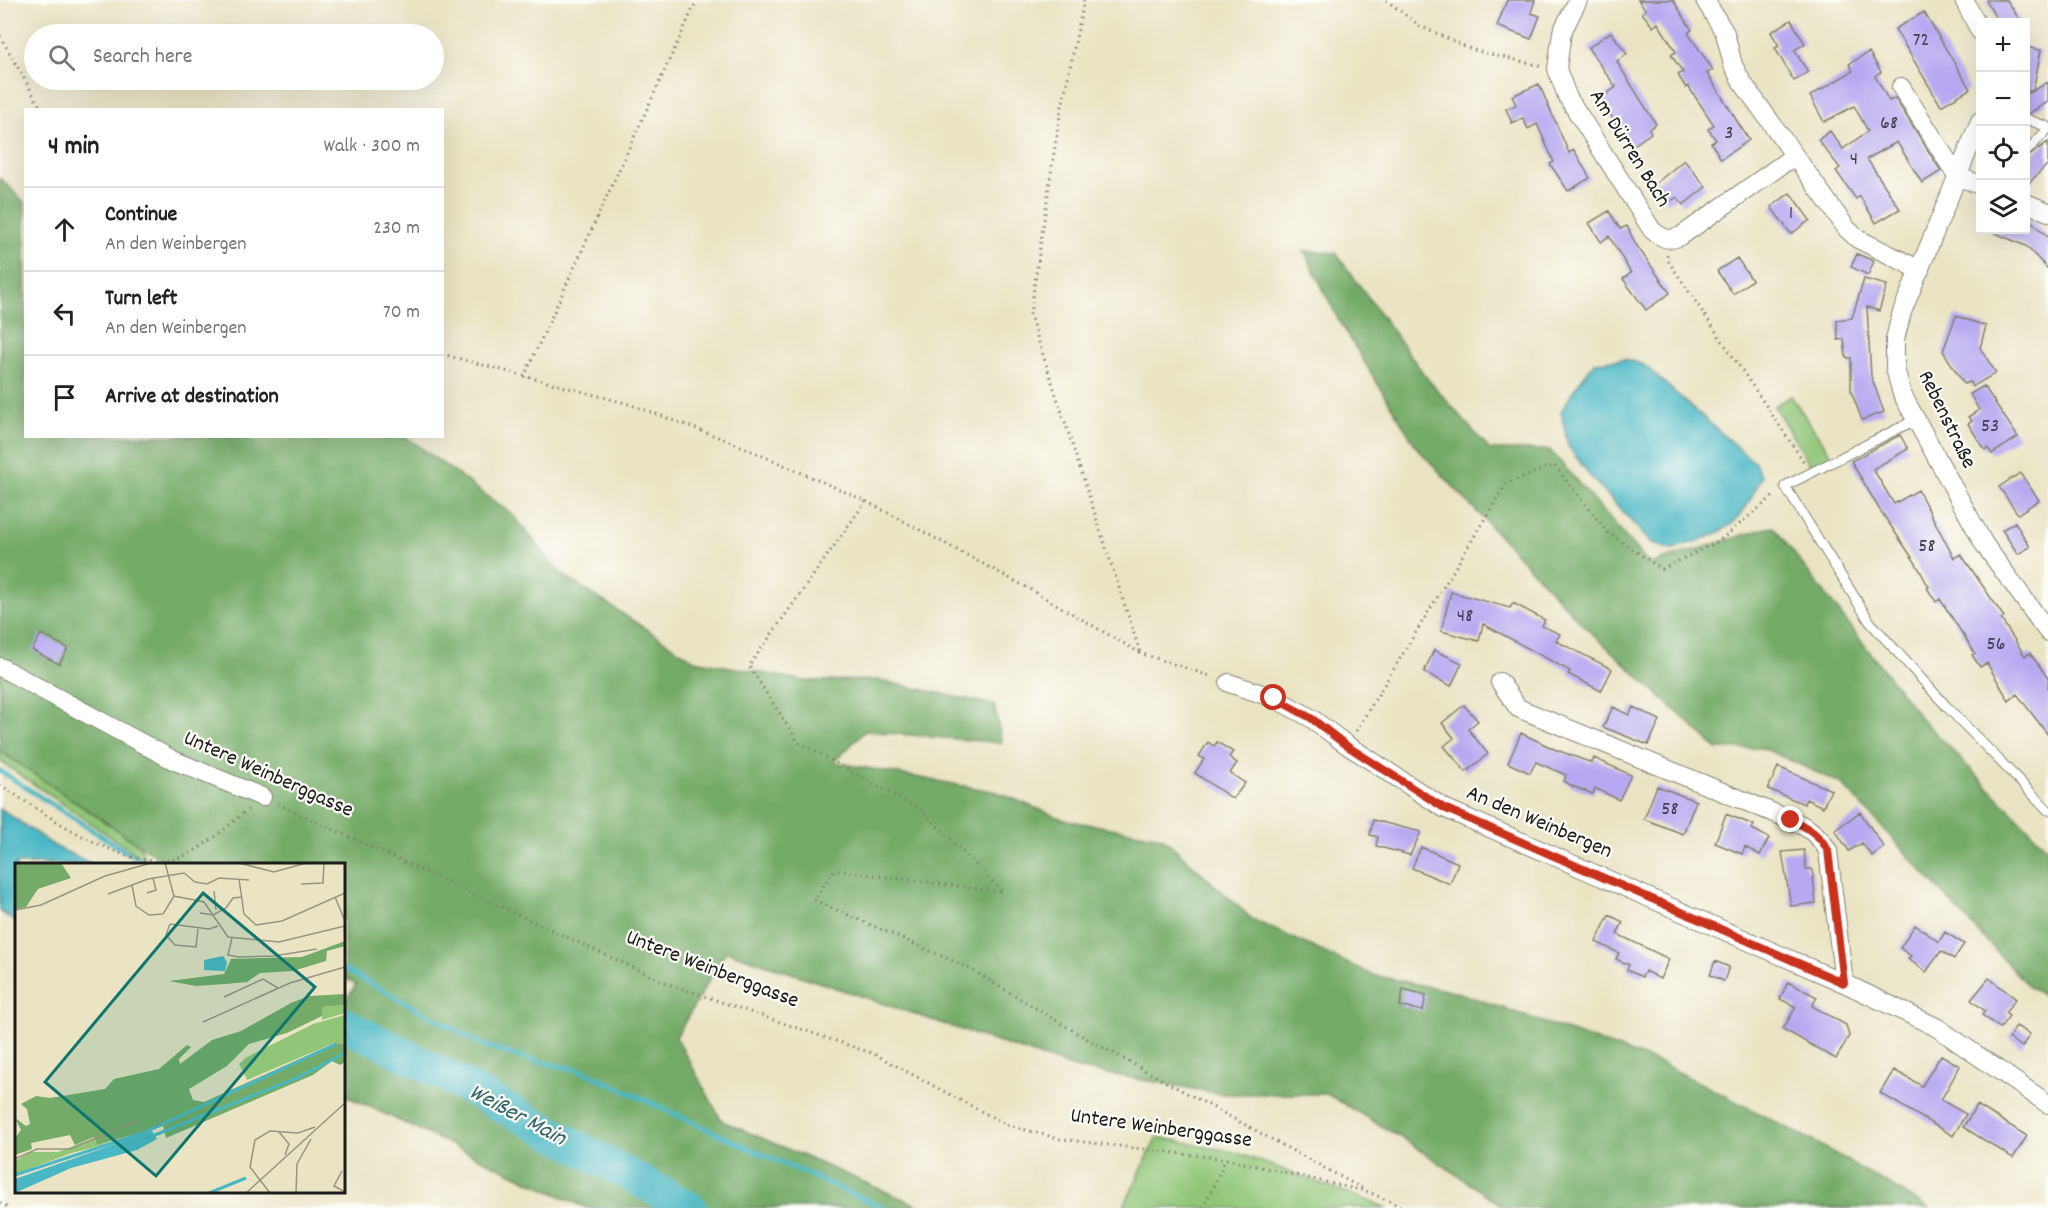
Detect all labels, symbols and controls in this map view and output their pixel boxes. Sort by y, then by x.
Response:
map controls [1976,18,2030,234]
button: + [1976,18,2030,72]
search box [24,24,444,90]
house number: 72 [1913,27,1929,55]
icon: search [45,41,78,74]
text: Search here [93,42,192,73]
button: − [1976,72,2030,126]
street label: Am Dürren Bach [1580,84,1678,214]
house number: 68 [1880,110,1898,138]
house number: 3 [1725,120,1733,148]
button: locate [1976,126,2030,180]
text: 4 min [48,129,99,166]
text: Walk · 300 m [323,133,420,161]
house number: 4 [1850,146,1858,174]
button: layers [1976,180,2030,234]
text: Continue [105,200,177,231]
house number: 1 [1789,200,1793,228]
icon: ahead [48,213,81,246]
text: 230 m [373,215,420,243]
text: An den Weinbergen [105,231,247,259]
text: Turn left [105,284,177,315]
icon: left [48,297,81,330]
text: 70 m [383,299,420,327]
text: An den Weinbergen [105,315,247,343]
street label: Rebenstraße [1909,366,1983,474]
icon: arrive [48,381,81,414]
text: Arrive at destination [105,382,279,413]
house number: 53 [1981,413,1999,441]
house number: 58 [1918,533,1936,561]
house number: 48 [1457,603,1473,631]
house number: 56 [1986,631,2006,659]
route start [1260,684,1286,710]
street label: Untere Weinberggasse [178,724,358,826]
street label: An den Weinbergen [1461,778,1617,868]
house number: 58 [1661,796,1679,824]
route end [1777,806,1803,832]
inset map [15,863,345,1193]
street label: Untere Weinberggasse [621,923,803,1017]
water label: Weißer Main [462,1076,573,1156]
street label: Untere Weinberggasse [1068,1101,1254,1157]

